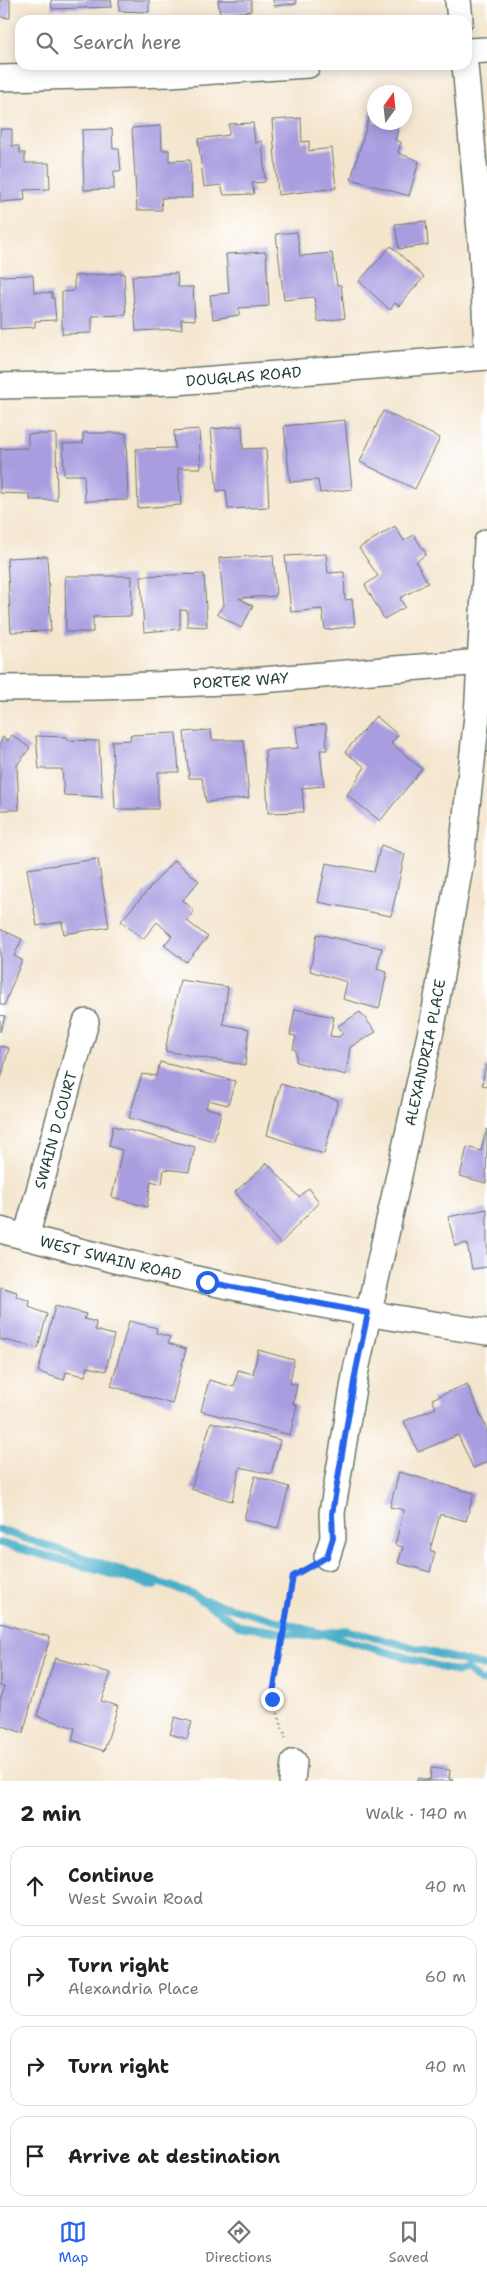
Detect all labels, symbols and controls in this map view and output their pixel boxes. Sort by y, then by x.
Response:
search box [15,15,472,70]
icon: search [33,29,61,57]
text: Search here [73,30,182,55]
north arrow [367,85,412,130]
street label: DOUGLAS ROAD [185,362,302,391]
street label: PORTER WAY [192,668,290,693]
street label: ALEXANDRIA PLACE [400,977,450,1128]
street label: SWAIN D COURT [30,1069,82,1191]
street label: WEST SWAIN ROAD [37,1231,183,1285]
route start [196,1271,219,1294]
route end [261,1688,284,1711]
text: 2 min [20,1800,81,1828]
text: Walk · 140 m [365,1803,467,1824]
text: Continue [68,1863,154,1888]
icon: ahead [21,1872,49,1900]
text: 40 m [424,1876,466,1897]
text: West Swain Road [68,1888,203,1909]
text: Turn right [68,1953,169,1978]
icon: right [21,1962,49,1990]
text: 60 m [425,1966,466,1987]
text: Alexandria Place [68,1978,199,1999]
icon: right [21,2052,49,2080]
text: Turn right [68,2054,169,2079]
text: 40 m [424,2056,466,2077]
icon: arrive [21,2142,49,2170]
text: Arrive at destination [68,2144,280,2169]
tab: Map [58,2218,88,2266]
tab: Directions [205,2218,272,2266]
tab: Saved [389,2218,429,2266]

